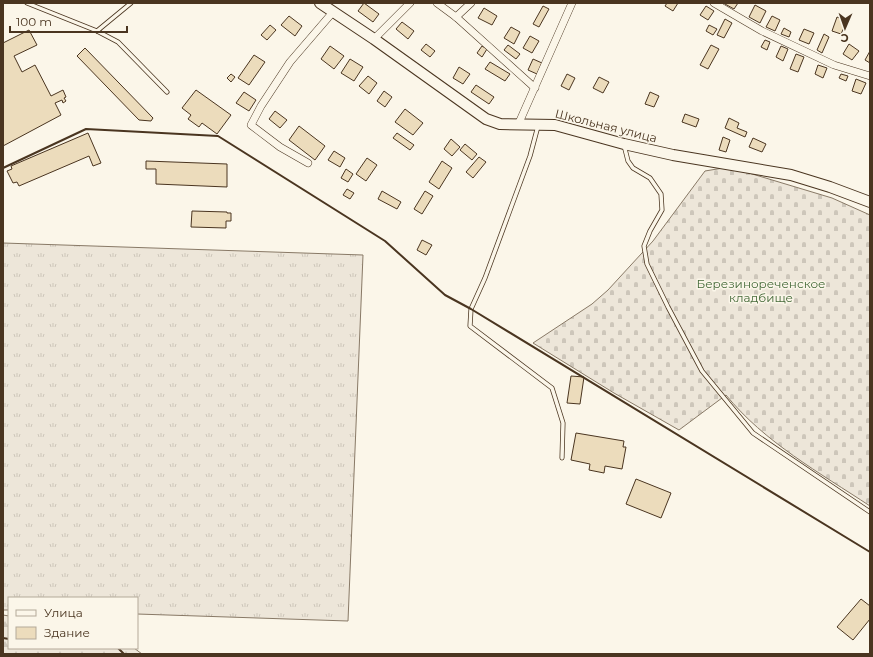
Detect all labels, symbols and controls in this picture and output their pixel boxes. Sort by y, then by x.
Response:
scale bar [10,8,127,34]
north arrow [825,8,865,48]
text: 100 m [16,14,52,29]
text: С [840,31,849,45]
street label: Школьная улица [553,106,659,145]
park label: Березинореченское кладбище [696,276,826,305]
legend [8,597,138,649]
text: Улица [44,605,83,620]
text: Здание [44,625,90,640]

